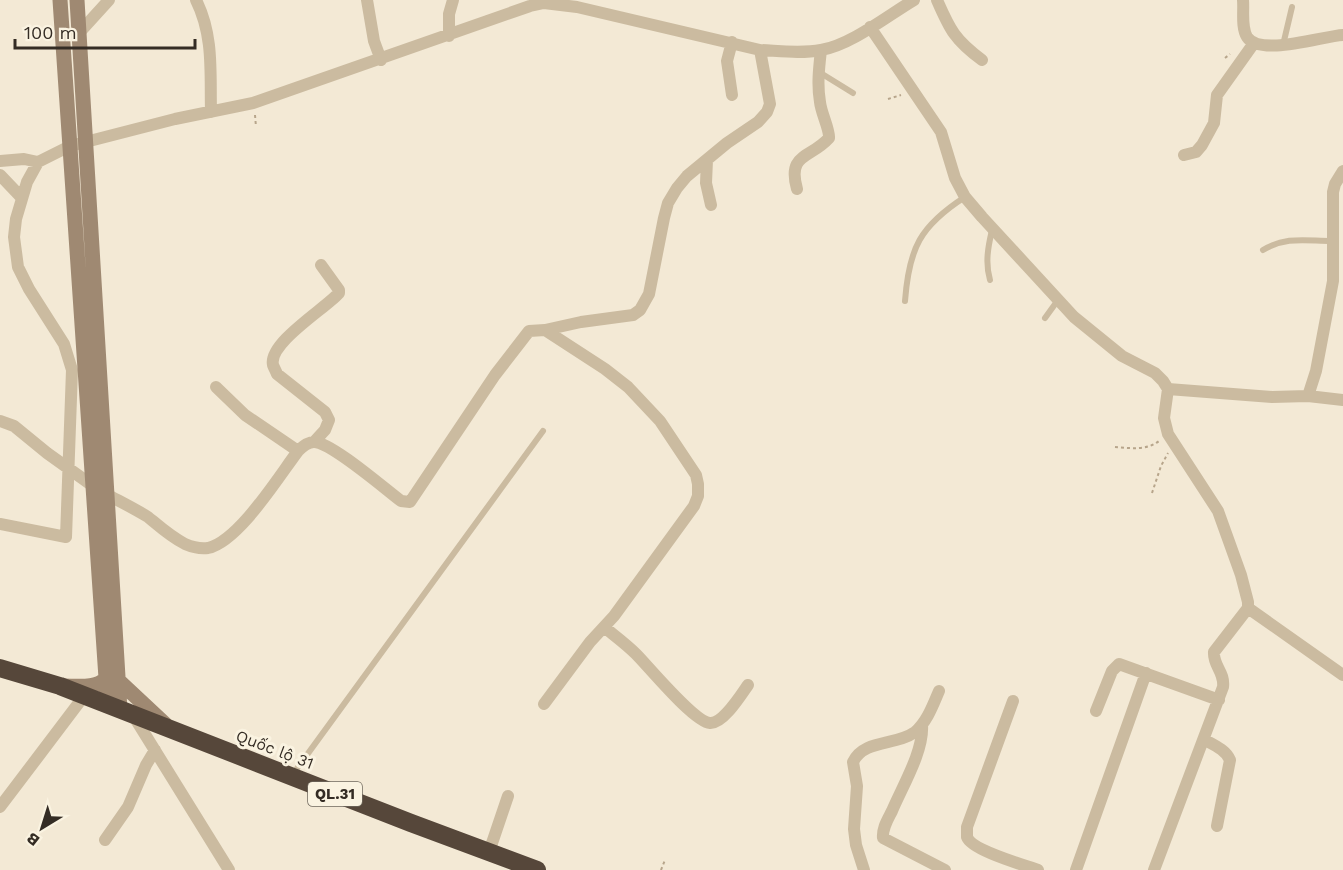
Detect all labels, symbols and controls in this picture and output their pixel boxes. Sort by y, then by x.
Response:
scale bar [15,12,195,50]
text: 100 m [24,22,77,43]
street label: Quốc lộ 31 [233,726,316,773]
road number: QL.31 [308,782,362,806]
north arrow [12,798,72,858]
text: B [23,829,43,850]

